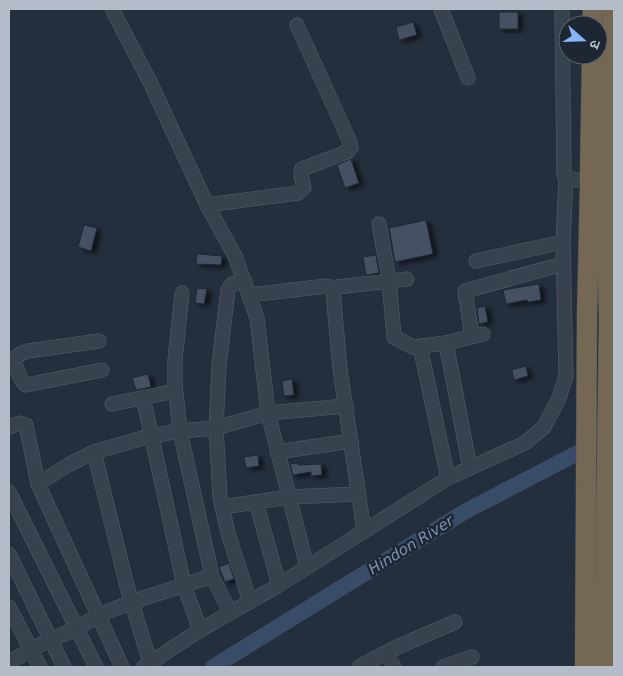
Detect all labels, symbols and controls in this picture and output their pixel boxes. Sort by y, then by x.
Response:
north arrow [558,15,608,65]
text: उ [586,38,604,52]
water label: Hindon River [365,511,458,578]

